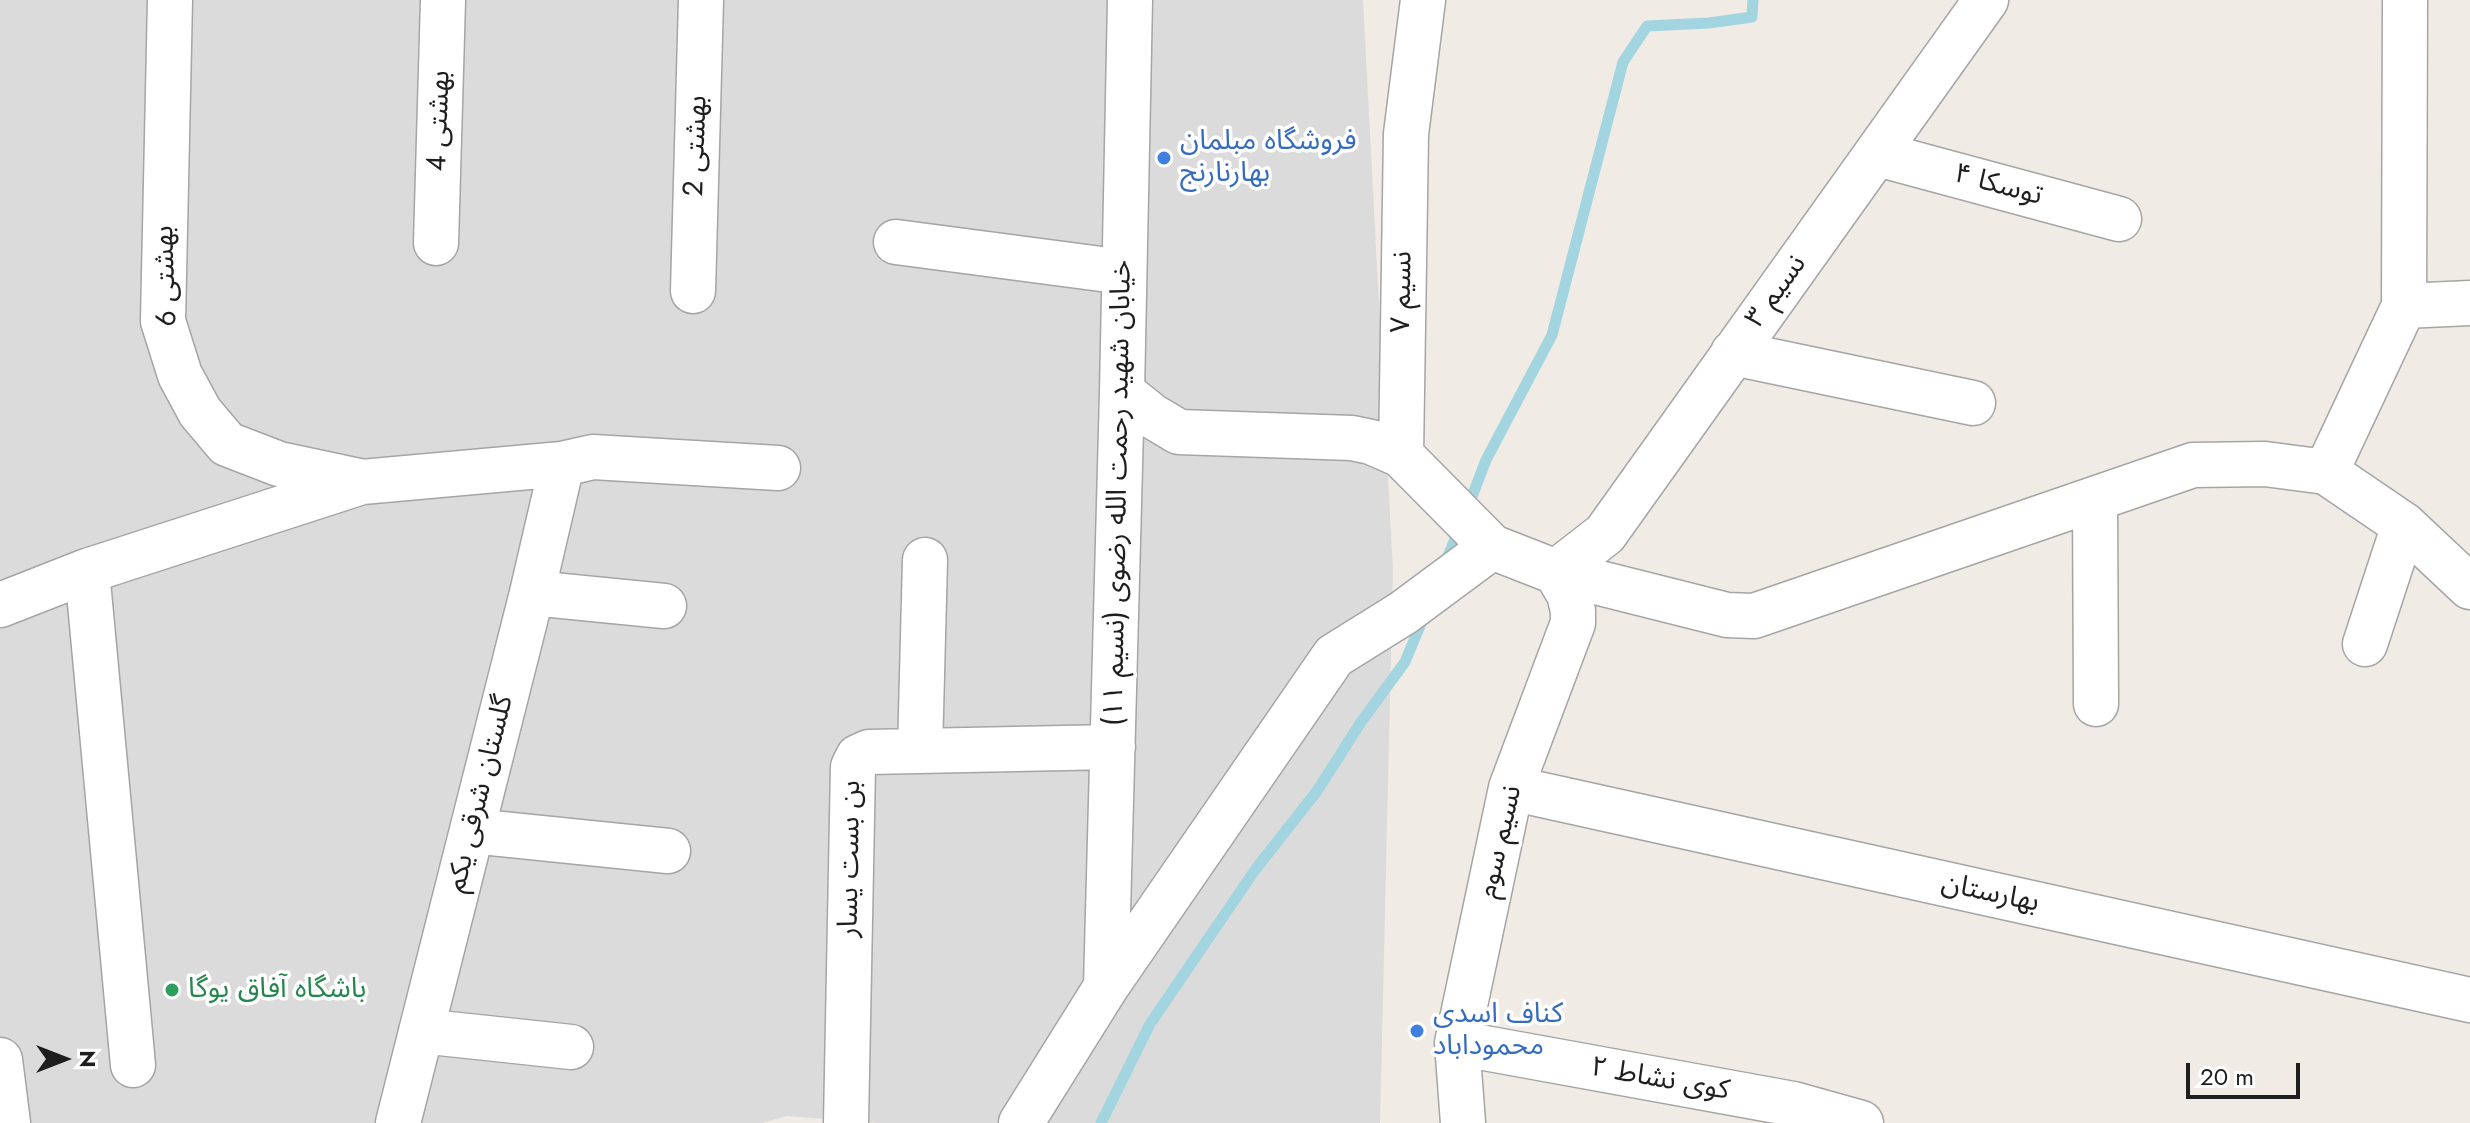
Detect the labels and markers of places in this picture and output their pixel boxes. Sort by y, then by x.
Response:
place label: فروشگاه مبلمان بهارنارنج [1180,125,1356,191]
marker: فروشگاه مبلمان بهارنارنج [1155,149,1173,167]
place label: باشگاه آفاق یوگا [188,973,366,1007]
marker: باشگاه آفاق یوگا [163,981,181,999]
place label: کناف اسدی محموداباد [1433,998,1563,1064]
marker: کناف اسدی محموداباد [1408,1022,1426,1040]

